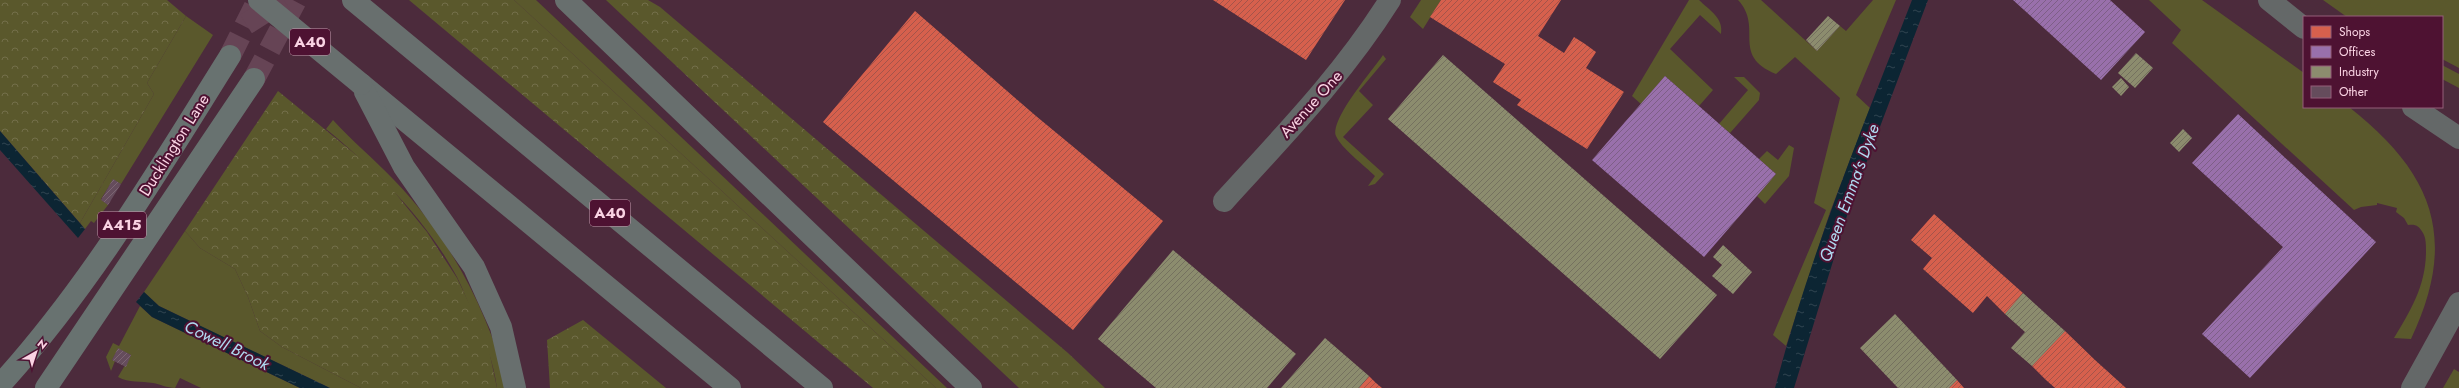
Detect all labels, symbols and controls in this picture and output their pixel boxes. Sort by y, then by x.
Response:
legend [2303,16,2443,108]
text: Shops [2339,23,2370,41]
road number: A40 [290,29,330,55]
text: Offices [2339,43,2375,61]
text: Industry [2339,63,2380,81]
street label: Avenue One [1274,65,1348,143]
text: Other [2339,83,2369,101]
street label: Ducklington Lane [133,89,215,201]
water label: Queen Emma's Dyke [1813,120,1885,265]
road number: A40 [590,200,630,226]
road number: A415 [98,212,146,238]
water label: Cowell Brook [180,314,274,376]
north arrow [16,332,56,372]
text: N [34,335,51,353]

